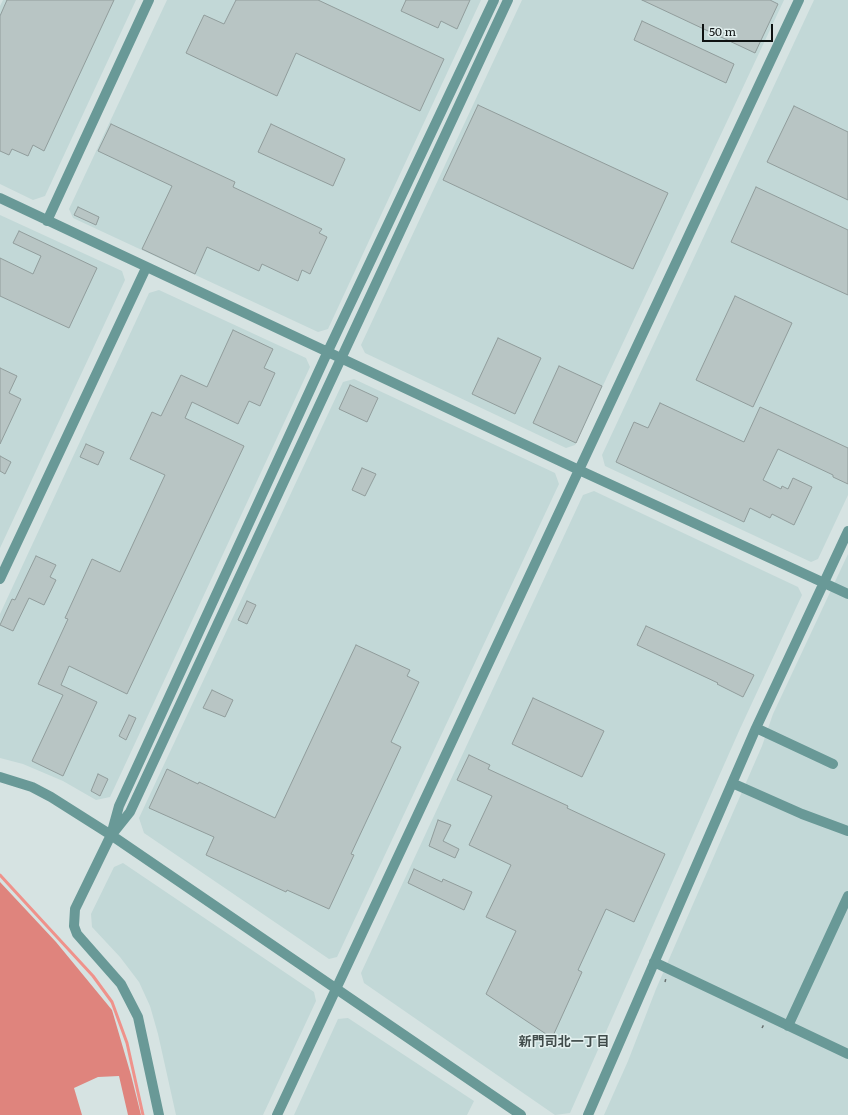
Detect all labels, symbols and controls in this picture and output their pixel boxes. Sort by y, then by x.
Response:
scale bar [704,16,775,42]
text: 50 m [709,22,736,40]
district label: 新門司北一丁目 [519,1034,609,1050]

